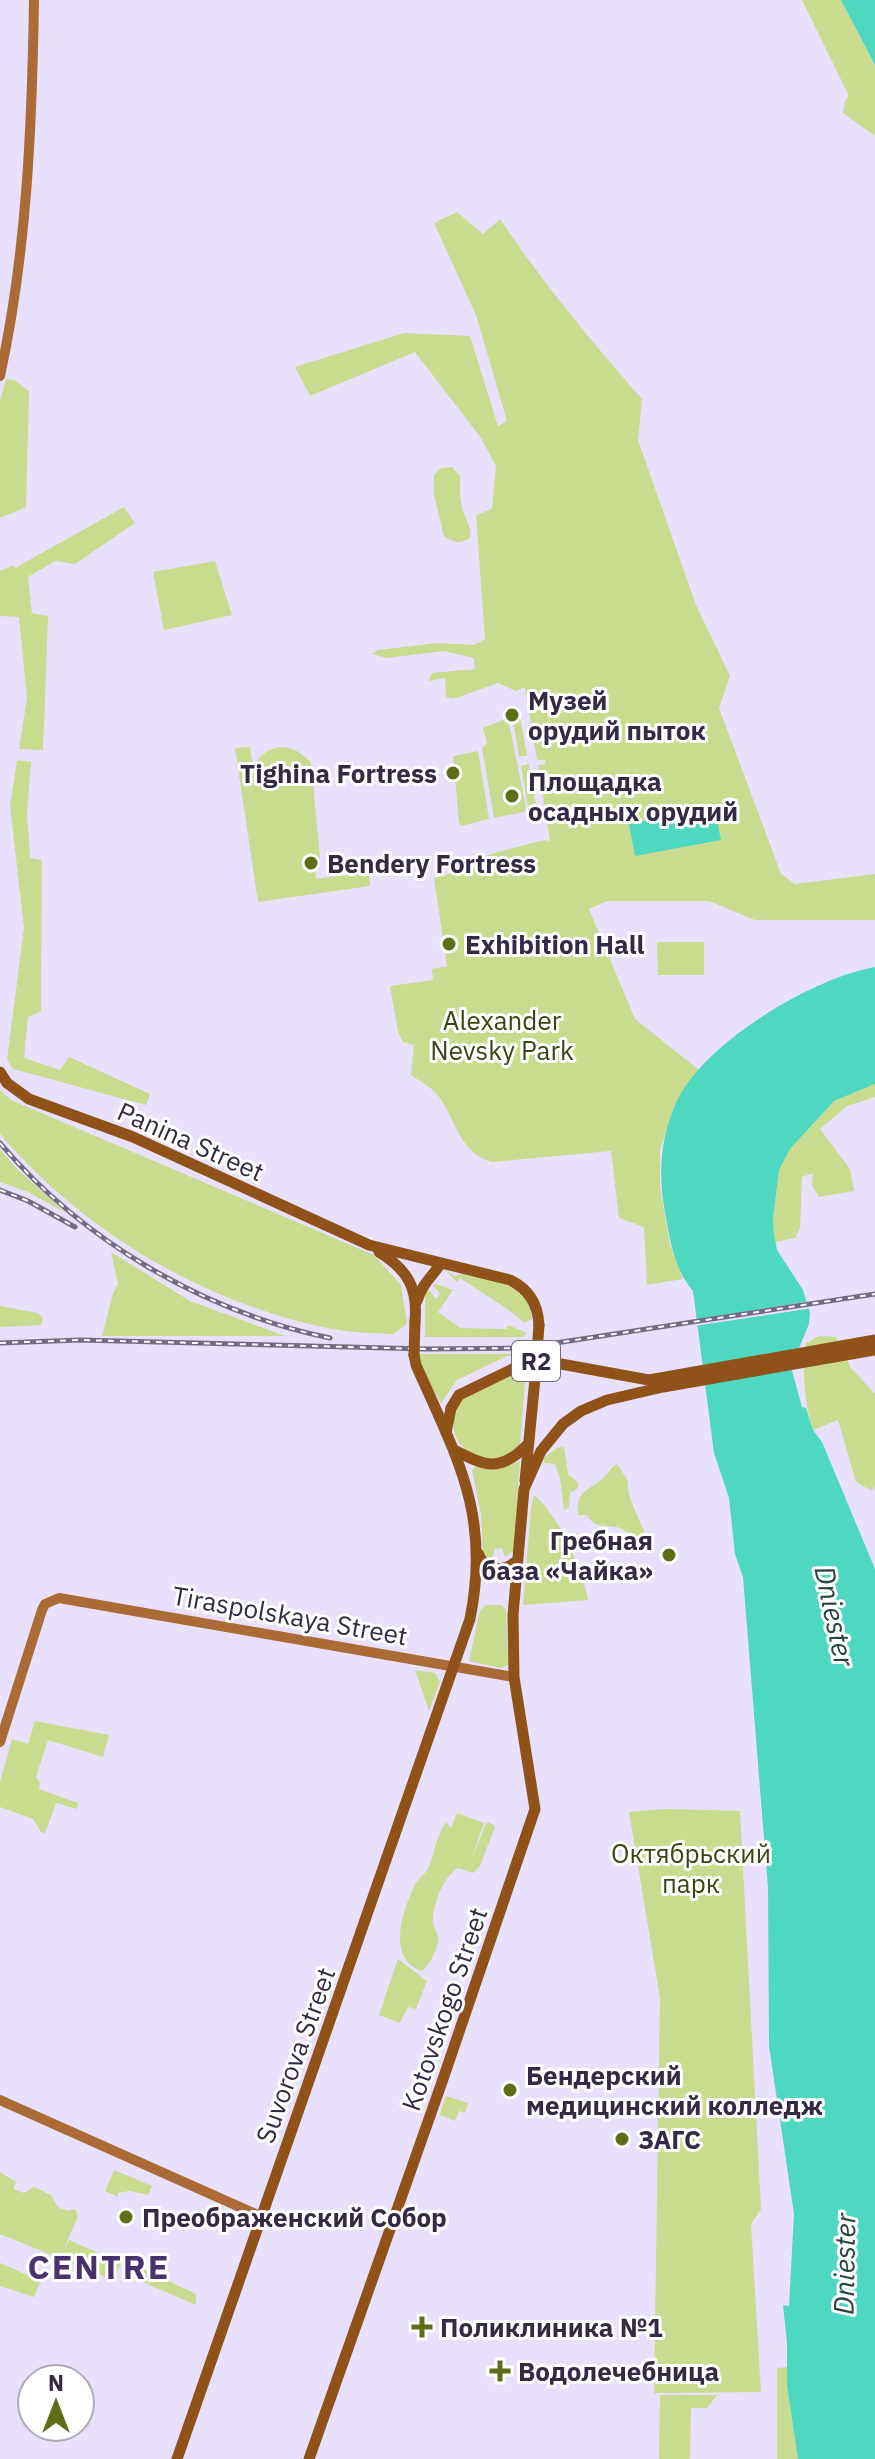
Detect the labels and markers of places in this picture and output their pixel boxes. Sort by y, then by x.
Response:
place label: Музей орудий пыток [528,683,706,747]
marker: Музей орудий пыток [503,706,521,724]
place label: Tighina Fortress [240,756,437,790]
marker: Tighina Fortress [444,764,462,782]
place label: Площадка осадных орудий [528,764,738,828]
marker: Площадка осадных орудий [503,787,521,805]
place label: Bendery Fortress [327,846,536,880]
marker: Bendery Fortress [302,854,320,872]
place label: Exhibition Hall [465,927,644,961]
marker: Exhibition Hall [440,935,458,953]
place label: Гребная база «Чайка» [481,1523,653,1587]
marker: Гребная база «Чайка» [660,1546,678,1564]
place label: Бендерский медицинский колледж [526,2058,823,2122]
marker: Бендерский медицинский колледж [501,2081,519,2099]
place label: ЗАГС [638,2122,701,2156]
marker: ЗАГС [613,2130,631,2148]
place label: Преображенский Собор [142,2200,447,2234]
marker: Преображенский Собор [117,2208,135,2226]
place label: Поликлиника №1 [440,2310,663,2344]
marker: Поликлиника №1 [411,2316,433,2338]
place label: Водолечебница [518,2354,719,2388]
marker: Водолечебница [489,2360,511,2382]

